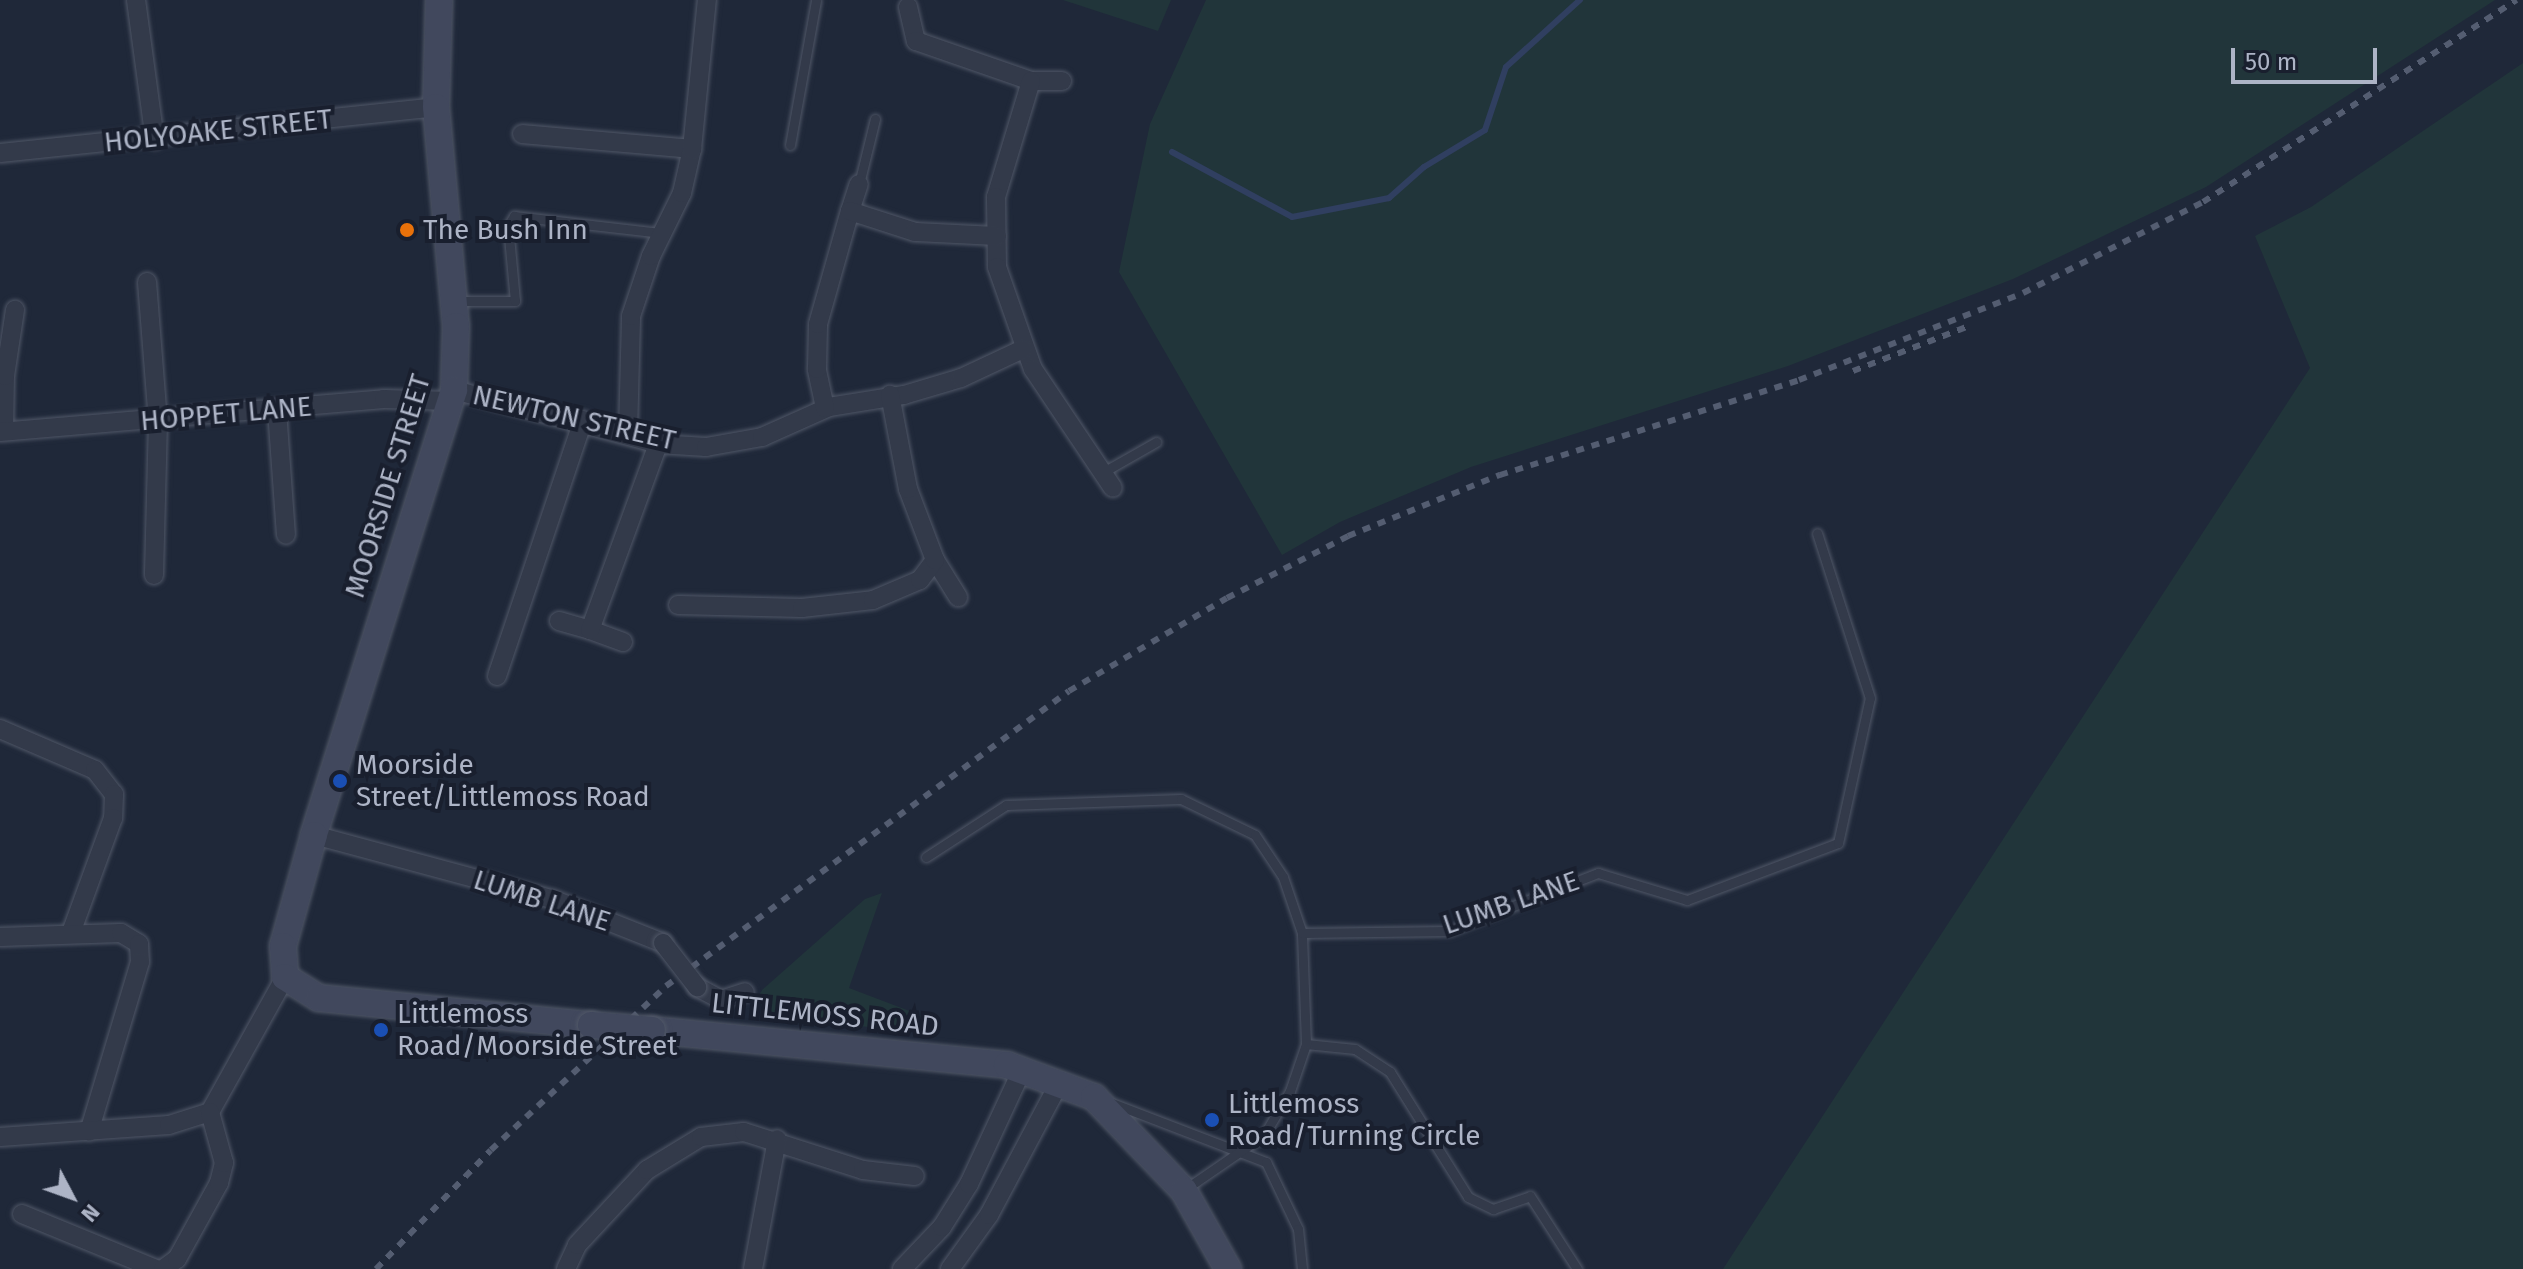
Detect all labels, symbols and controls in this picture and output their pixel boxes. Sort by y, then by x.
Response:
scale bar [2235,32,2381,82]
text: 50 m [2245,48,2297,76]
street label: HOLYOAKE STREET [102,102,334,160]
place label: The Bush Inn [423,213,588,247]
marker: The Bush Inn [398,221,416,239]
street label: MOORSIDE STREET [338,370,438,602]
street label: NEWTON STREET [469,378,679,458]
street label: HOPPET LANE [139,390,313,438]
place label: Moorside Street/Littlemoss Road [356,748,650,814]
marker: Moorside Street/Littlemoss Road [331,772,349,790]
street label: LUMB LANE [469,863,615,939]
street label: LUMB LANE [1438,864,1584,942]
street label: LITTLEMOSS ROAD [710,986,940,1044]
place label: Littlemoss Road/Moorside Street [397,997,677,1063]
marker: Littlemoss Road/Moorside Street [372,1021,390,1039]
place label: Littlemoss Road/Turning Circle [1228,1087,1481,1153]
marker: Littlemoss Road/Turning Circle [1203,1111,1221,1129]
north arrow [32,1157,112,1237]
text: N [76,1199,105,1227]

